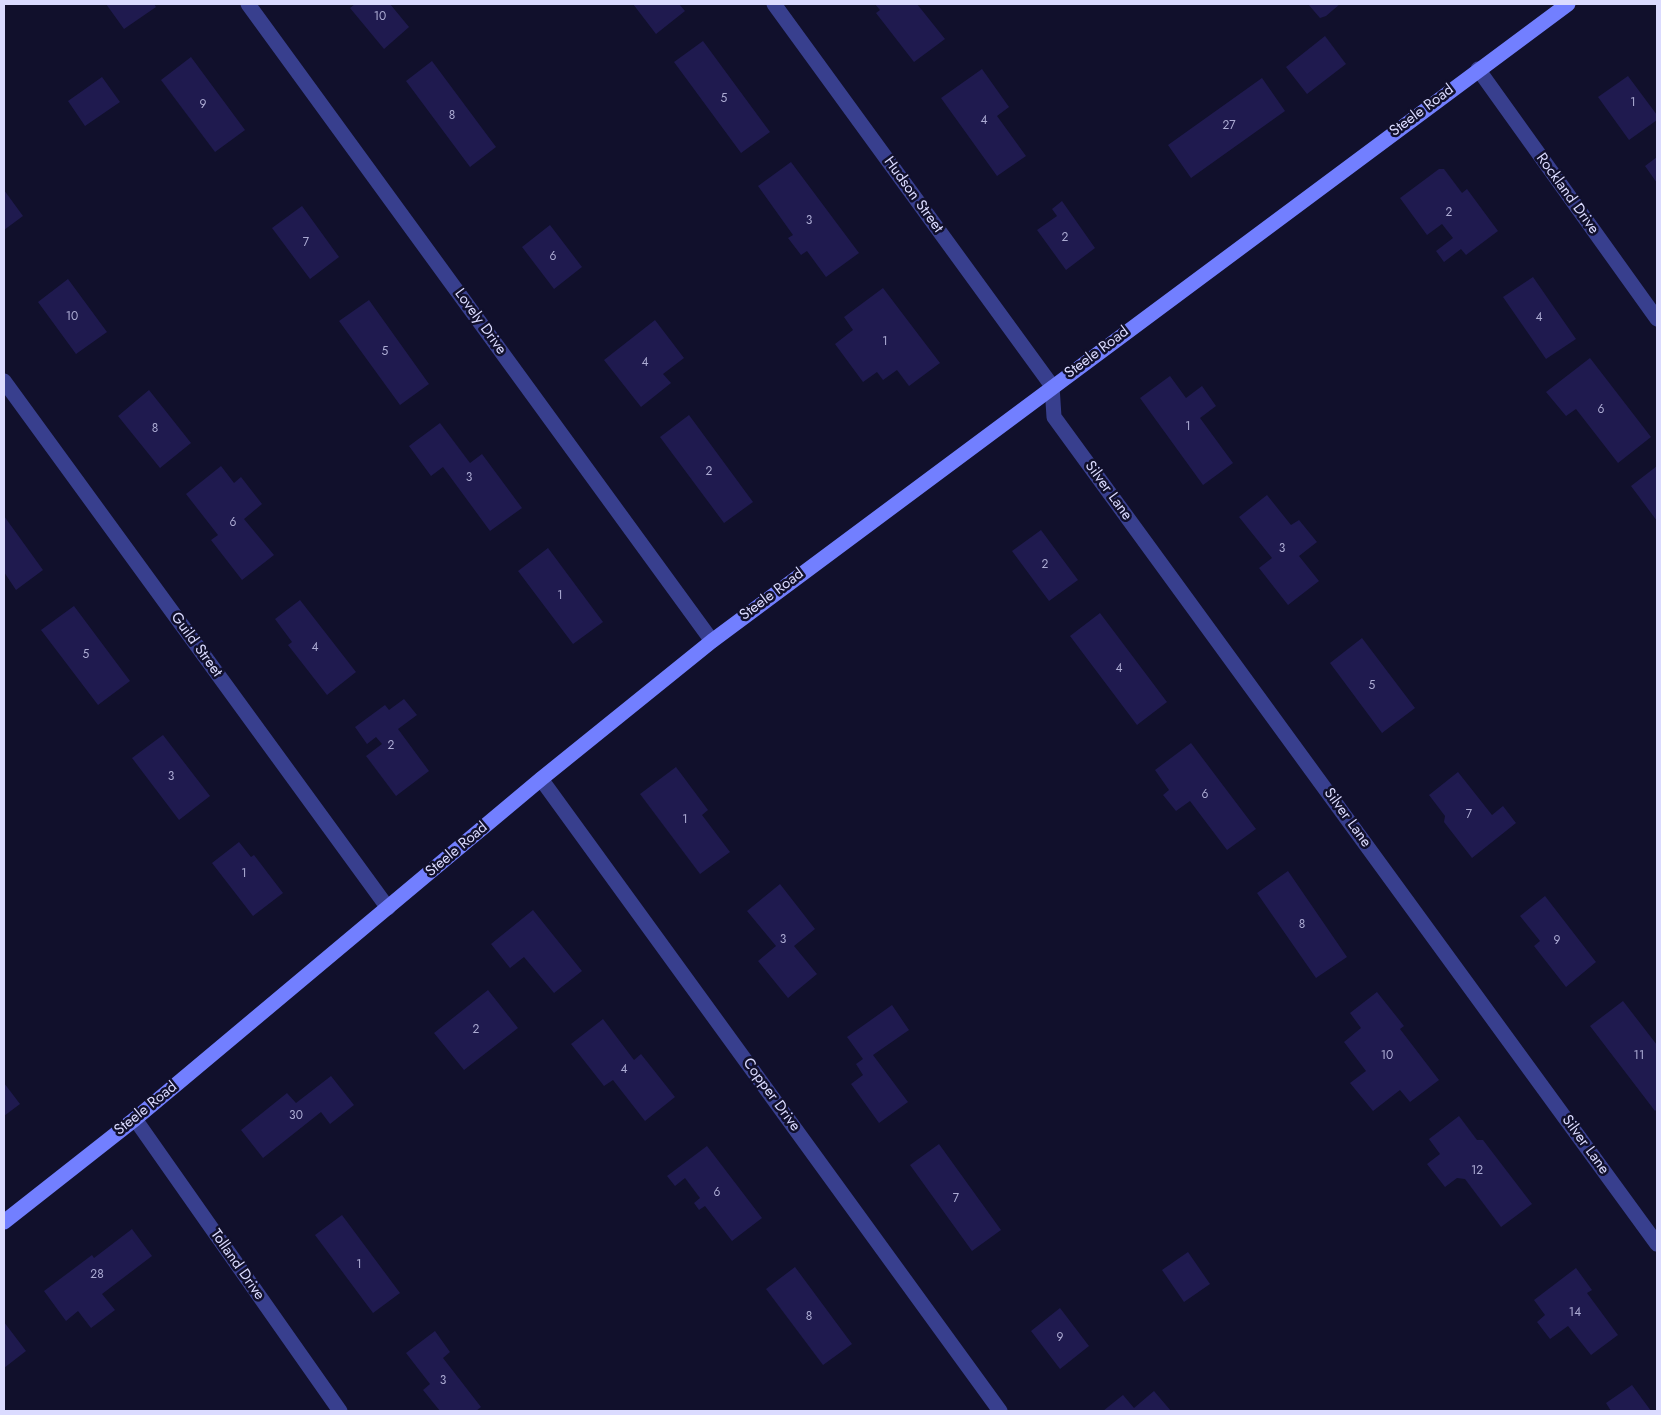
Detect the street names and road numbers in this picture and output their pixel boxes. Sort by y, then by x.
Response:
street label: Steele Road [1387,81,1457,141]
street label: Rockland Drive [1532,150,1602,238]
street label: Hudson Street [879,153,947,237]
street label: Lovely Drive [450,286,510,358]
street label: Steele Road [1062,323,1132,383]
street label: Silver Lane [1080,458,1136,524]
street label: Steele Road [737,565,807,625]
street label: Guild Street [166,609,226,681]
street label: Silver Lane [1319,785,1375,851]
street label: Steele Road [422,819,492,881]
street label: Copper Drive [738,1055,804,1135]
street label: Steele Road [111,1078,181,1140]
street label: Silver Lane [1557,1112,1613,1178]
street label: Tolland Drive [206,1226,268,1304]

